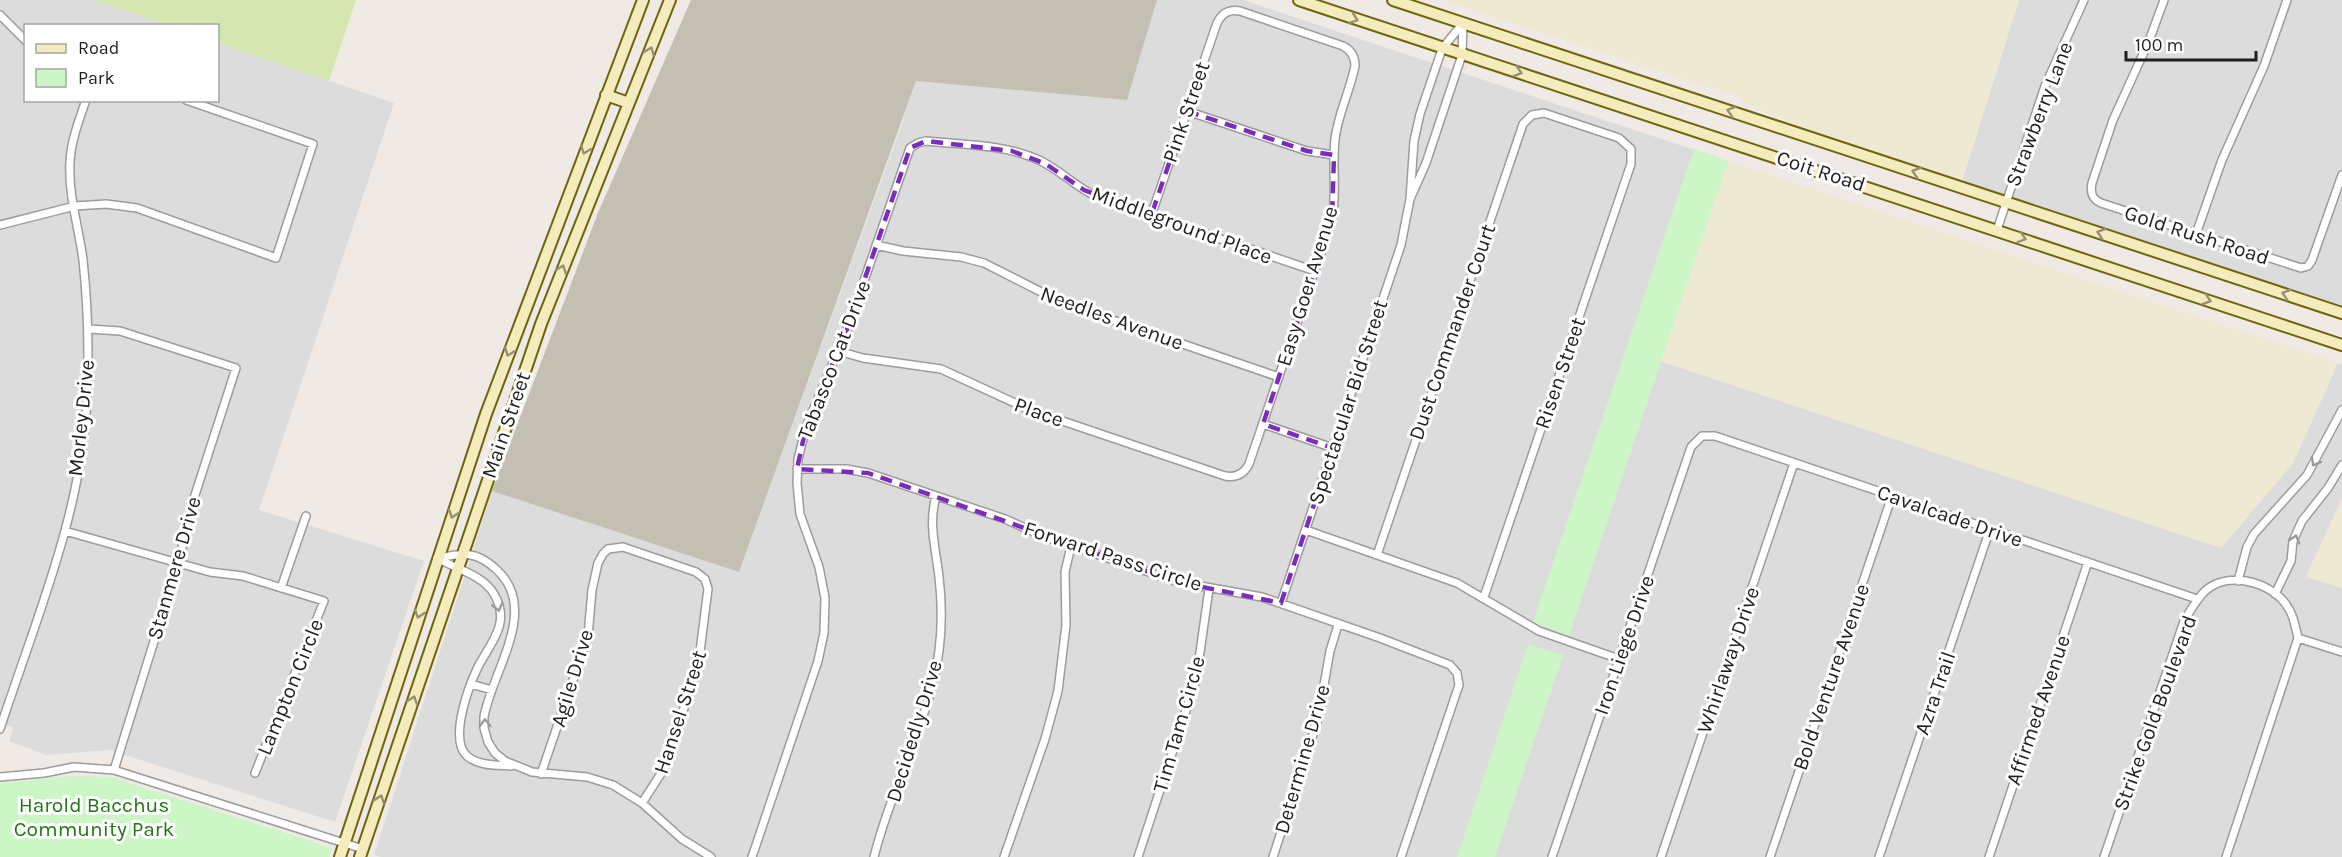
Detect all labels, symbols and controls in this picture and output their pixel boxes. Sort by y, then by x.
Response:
one-way arrow [1348,11,1359,24]
legend [24,24,219,102]
scale bar [2126,24,2256,62]
text: 100 m [2135,34,2183,56]
text: Road [78,37,119,59]
street label: Strawberry Lane [2000,38,2078,190]
one-way arrow [642,46,655,57]
street label: Pink Street [1158,58,1214,166]
one-way arrow [1512,65,1523,78]
text: Park [78,67,115,89]
one-way arrow [1726,106,1737,118]
one-way arrow [580,144,593,155]
street label: Coit Road [1774,145,1868,197]
one-way arrow [1911,167,1922,179]
street label: Middleground Place [1089,181,1275,269]
street label: Gold Rush Road [2122,200,2272,270]
street label: Easy Goer Avenue [1271,203,1343,369]
street label: Dust Commander Court [1404,221,1500,443]
one-way arrow [2096,228,2107,241]
one-way arrow [2016,231,2027,243]
one-way arrow [555,264,567,275]
street label: Tabasco Cat Drive [793,277,875,443]
street label: Needles Avenue [1037,281,1187,355]
one-way arrow [2281,289,2292,302]
one-way arrow [2201,292,2212,305]
street label: Spectacular Bid Street [1304,296,1393,507]
street label: Risen Street [1530,314,1590,432]
one-way arrow [503,346,516,357]
street label: Morley Drive [63,358,99,478]
street label: Main Street [477,369,535,481]
street label: Place [1011,392,1067,432]
one-way arrow [2310,456,2322,466]
street label: Cavalcade Drive [1874,480,2026,552]
street label: Stanmere Drive [142,494,206,642]
one-way arrow [447,508,460,519]
street label: Forward Pass Circle [1021,516,1205,596]
one-way arrow [2288,534,2300,545]
street label: Iron Liege Drive [1589,572,1659,718]
street label: Bold Venture Avenue [1788,581,1874,773]
street label: Whirlaway Drive [1692,584,1764,736]
one-way arrow [491,602,504,612]
one-way arrow [414,608,427,619]
street label: Strike Gold Boulevard [2108,612,2202,814]
street label: Lampton Circle [252,615,328,759]
street label: Agile Drive [546,626,598,730]
street label: Affirmed Avenue [2001,632,2075,788]
street label: Hansel Street [649,647,711,777]
street label: Azra Trail [1910,648,1960,738]
street label: Tim Tam Circle [1148,653,1210,795]
street label: Decidedly Drive [881,657,947,805]
street label: Determine Drive [1269,682,1335,836]
one-way arrow [406,695,419,706]
one-way arrow [479,718,491,727]
park label: Harold Bacchus Community Park [14,793,174,841]
one-way arrow [372,794,385,805]

